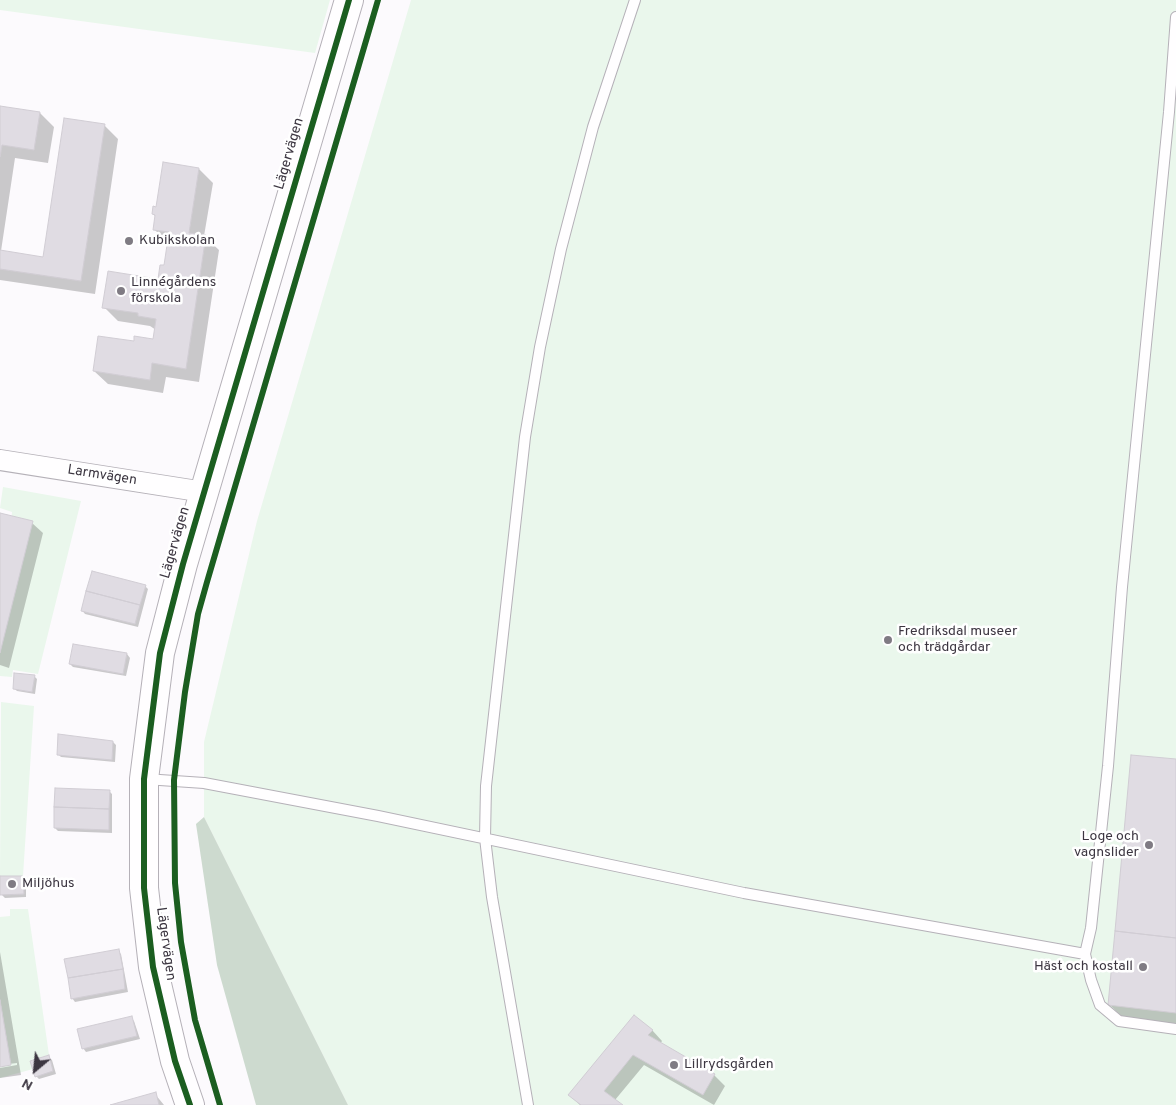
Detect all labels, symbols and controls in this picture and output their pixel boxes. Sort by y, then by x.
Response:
street label: Lägervägen [272,116,308,192]
place label: Kubikskolan [139,233,215,249]
marker: Kubikskolan [123,235,135,247]
place label: Linnégårdens förskola [131,275,216,308]
marker: Linnégårdens förskola [115,285,127,297]
street label: Larmvägen [66,462,138,490]
street label: Lägervägen [158,505,194,581]
place label: Fredriksdal museer och trädgårdar [898,624,1017,656]
marker: Fredriksdal museer och trädgårdar [882,634,894,646]
place label: Loge och vagnslider [1074,829,1139,862]
marker: Loge och vagnslider [1143,839,1155,851]
place label: Miljöhus [22,876,75,892]
marker: Miljöhus [6,878,18,890]
street label: Lägervägen [152,906,178,982]
place label: Häst och kostall [1034,959,1133,975]
marker: Häst och kostall [1137,961,1149,973]
north arrow [10,1045,60,1095]
place label: Lillrydsgården [684,1057,774,1073]
marker: Lillrydsgården [668,1059,680,1071]
text: N [19,1074,36,1094]

